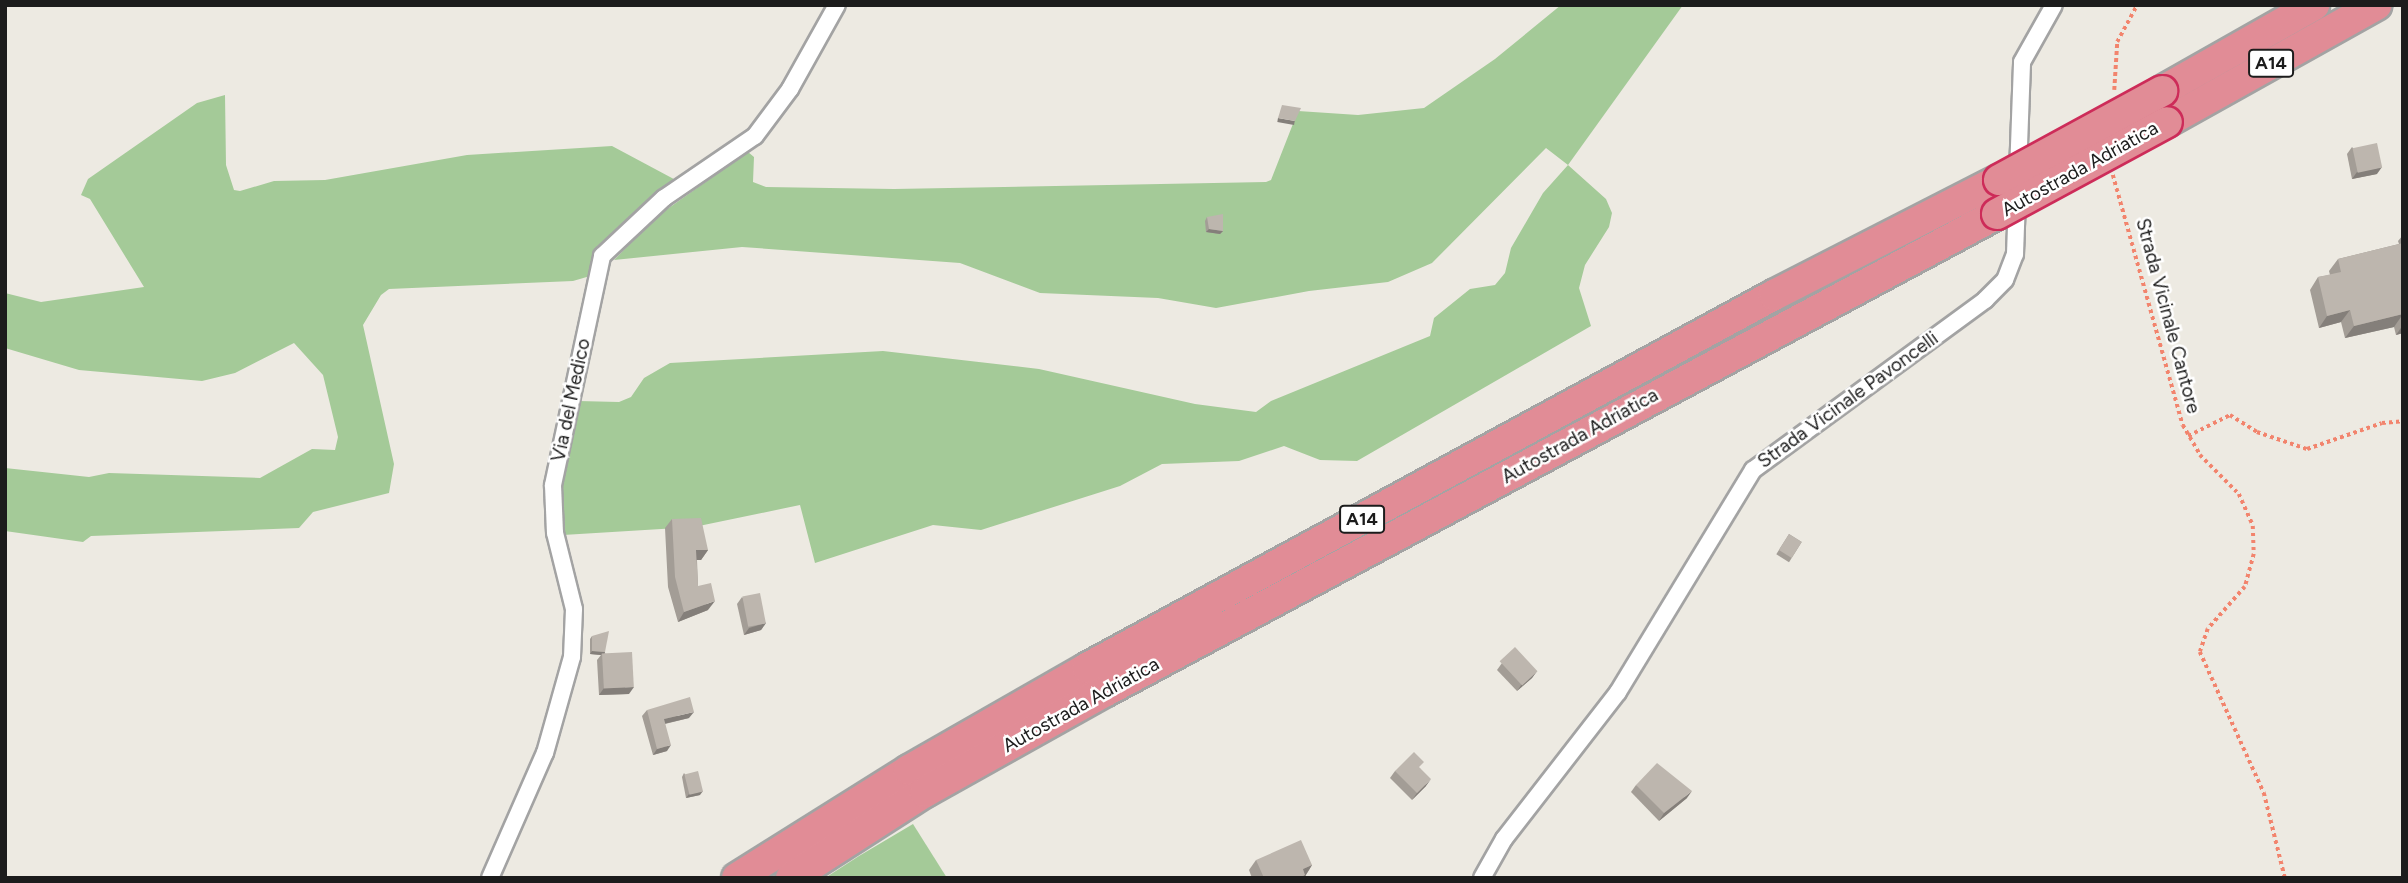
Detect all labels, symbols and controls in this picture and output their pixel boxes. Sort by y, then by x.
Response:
road number: A14 [2246,48,2296,78]
street label: Autostrada Adriatica [1998,117,2162,221]
street label: Strada Vicinale Cantore [2131,216,2205,416]
street label: Strada Vicinale Pavoncelli [1753,327,1943,473]
street label: Via del Medico [547,336,595,464]
street label: Autostrada Adriatica [1498,384,1662,488]
road number: A14 [1338,504,1386,534]
street label: Autostrada Adriatica [999,653,1163,757]

